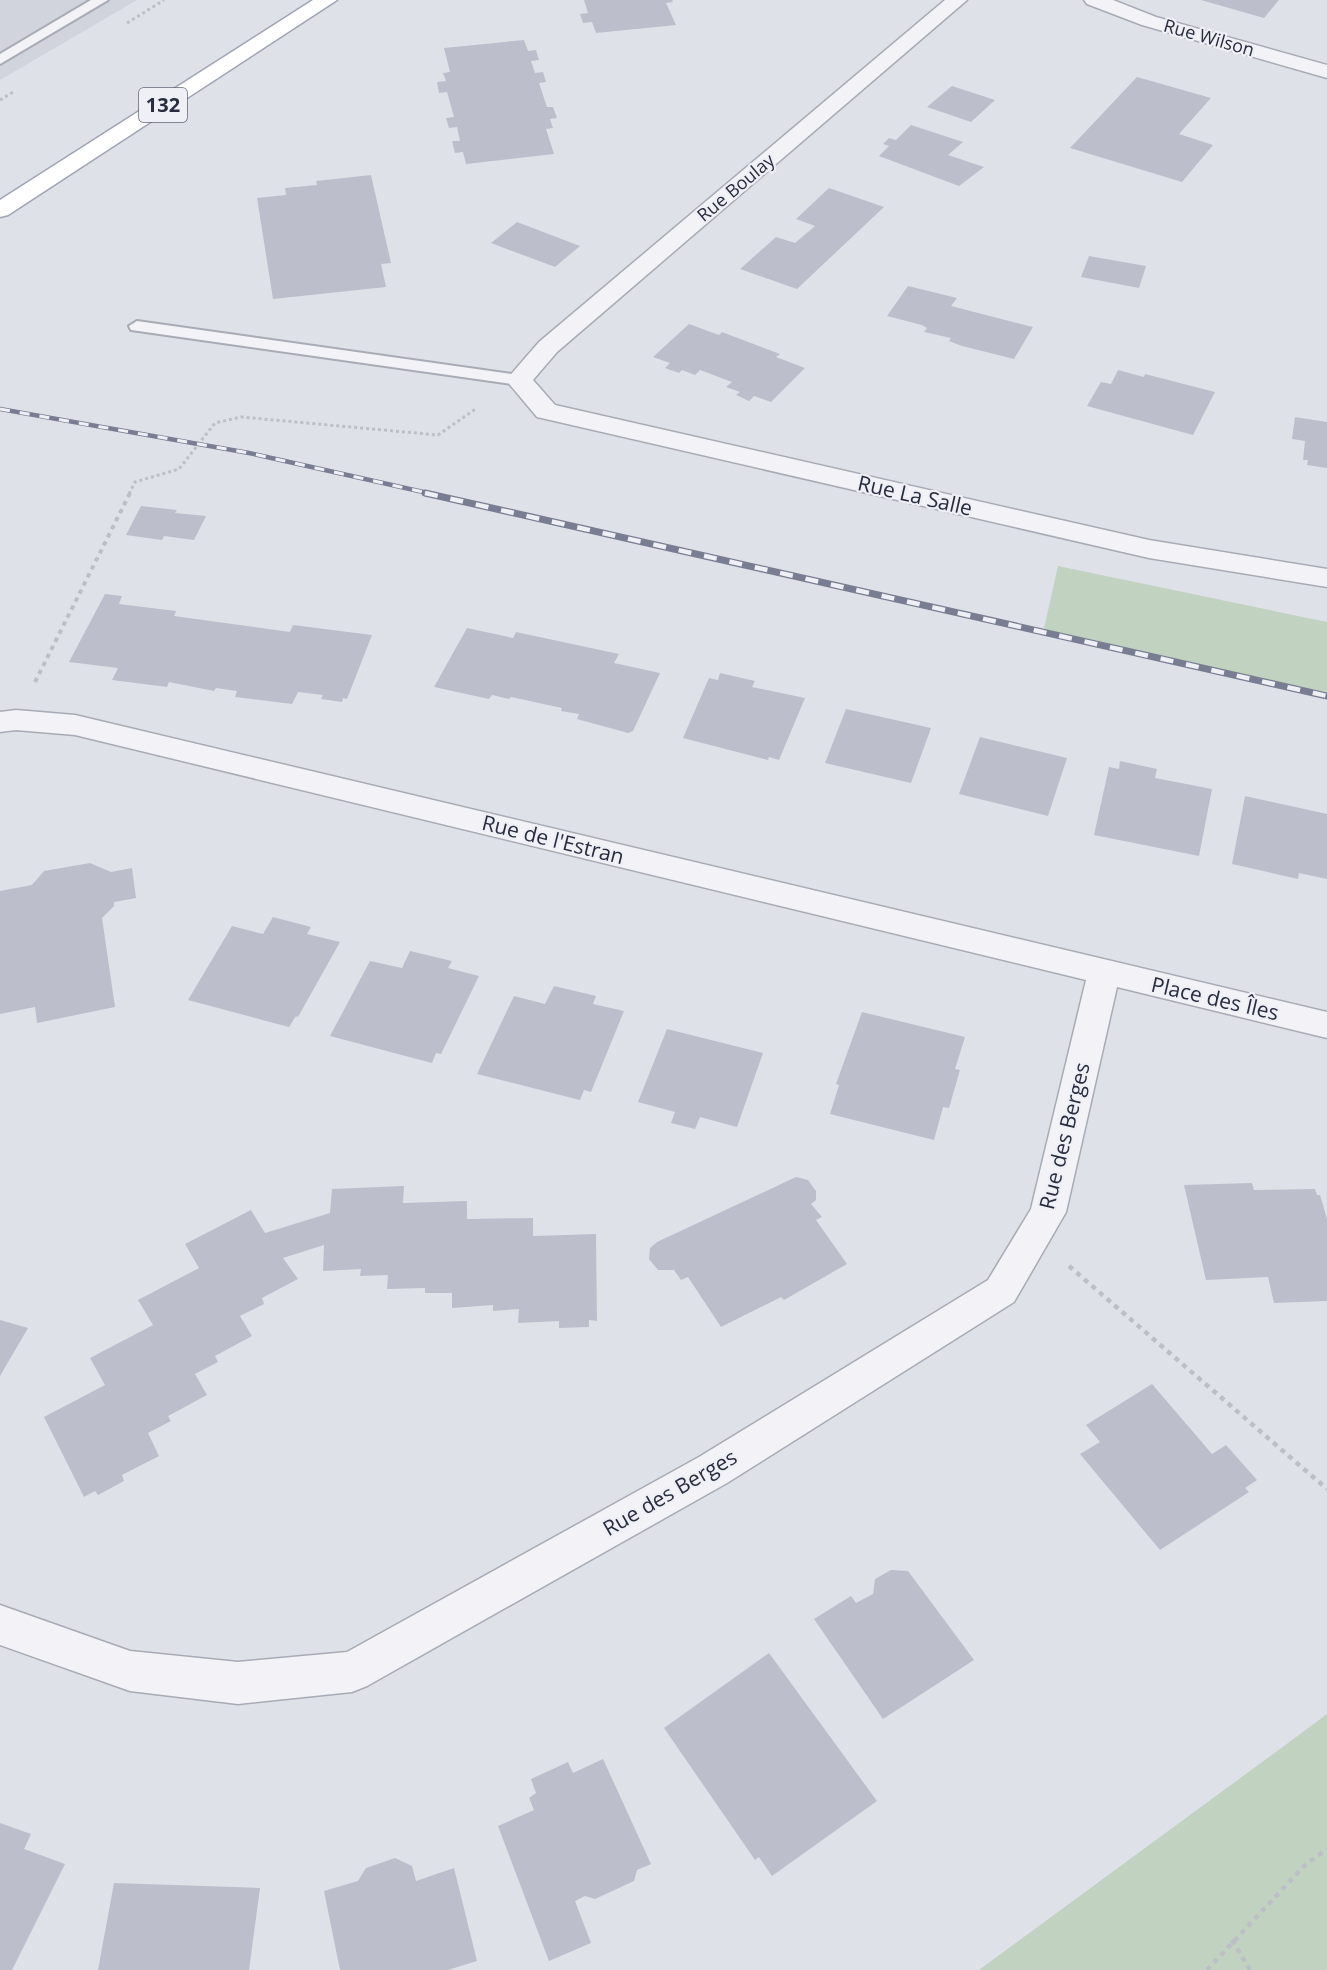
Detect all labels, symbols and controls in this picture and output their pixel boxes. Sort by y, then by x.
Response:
street label: Rue Wilson [1161,13,1257,61]
road number: 132 [139,88,187,122]
street label: Rue Boulay [692,147,780,227]
street label: Rue La Salle [855,468,975,522]
street label: Rue de l'Estran [479,808,627,870]
street label: Place des Îles [1149,970,1282,1026]
street label: Rue des Berges [1032,1059,1096,1212]
street label: Rue des Berges [597,1442,742,1542]

